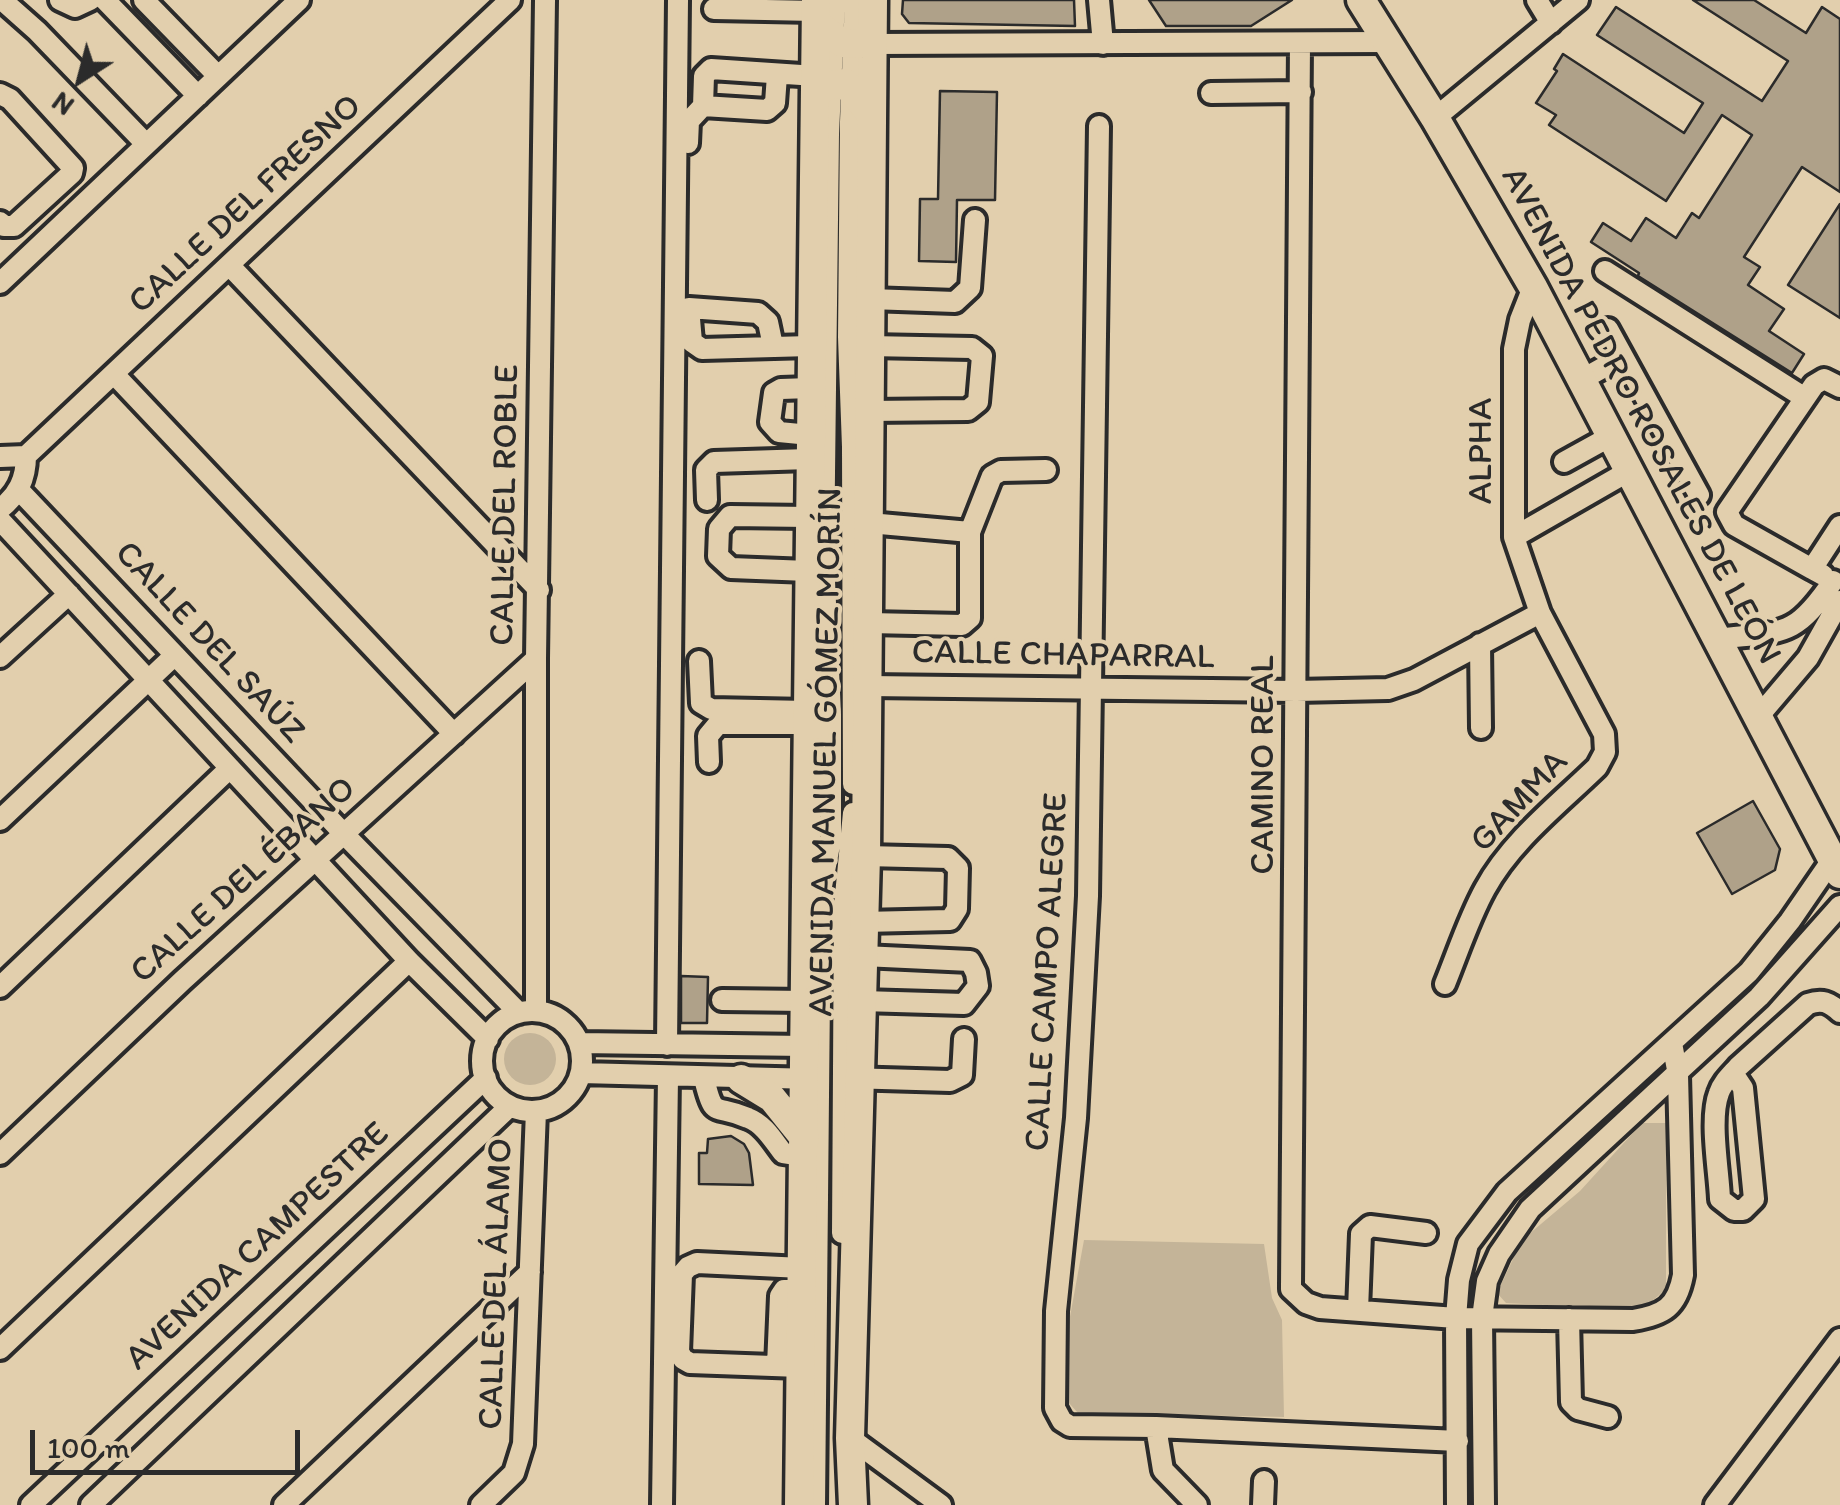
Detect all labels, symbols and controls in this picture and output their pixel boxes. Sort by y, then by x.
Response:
north arrow [30,30,130,130]
text: N [45,85,80,124]
street label: CALLE DEL FRESNO [121,86,371,324]
street label: AVENIDA PEDRO ROSALES DE LEÓN [1491,160,1789,672]
street label: CALLE DEL ROBLE [483,364,529,646]
street label: ALPHA [1461,398,1503,504]
street label: AVENIDA MANUEL GÓMEZ MORÍN [801,487,853,1017]
street label: CALLE DEL SAÚZ [105,533,313,753]
street label: CALLE CHAPARRAL [911,632,1215,680]
street label: CAMINO REAL [1243,655,1285,875]
street label: GAMMA [1462,742,1578,862]
street label: CALLE DEL ÉBANO [123,769,365,993]
street label: CALLE CAMPO ALEGRE [1018,792,1078,1152]
street label: AVENIDA CAMPESTRE [118,1114,398,1380]
street label: CALLE DEL ÁLAMO [471,1137,523,1431]
scale bar [35,1410,305,1472]
text: 100 m [47,1429,130,1466]

